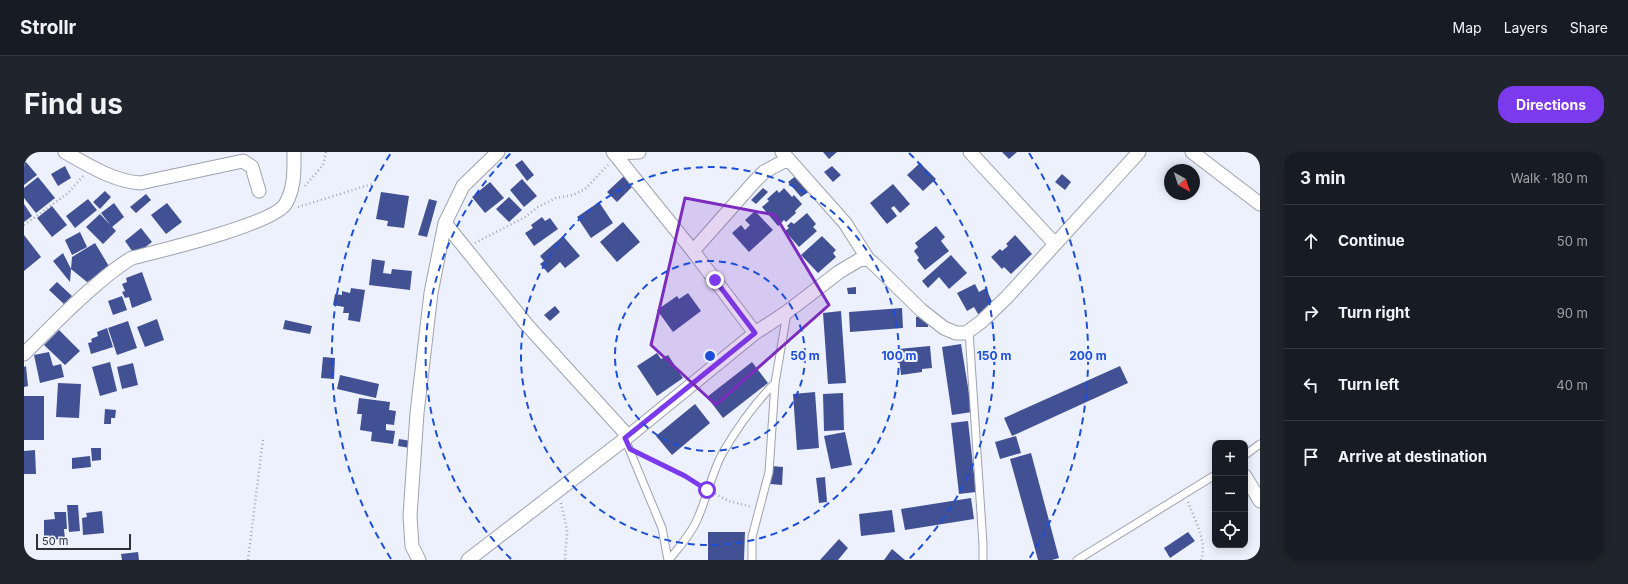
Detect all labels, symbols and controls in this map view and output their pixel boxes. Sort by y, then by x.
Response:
text: Strollr [20,16,76,39]
text: Map [1453,19,1482,36]
text: Layers [1504,19,1548,36]
text: Share [1570,19,1608,36]
button: Directions [1498,86,1604,123]
text: Find us [24,87,123,121]
north arrow [1164,164,1200,200]
text: 3 min [1300,168,1346,188]
text: Walk · 180 m [1511,170,1588,186]
icon: ahead [1300,230,1322,252]
text: Continue [1338,231,1405,250]
text: 50 m [1557,233,1588,249]
route end [706,271,724,289]
icon: right [1300,302,1322,324]
text: Turn right [1338,303,1410,322]
text: 90 m [1557,305,1588,321]
text: 50 m [790,348,820,363]
text: 100 m [881,348,917,363]
text: 150 m [977,348,1011,363]
text: 200 m [1069,348,1107,363]
centre of rings [703,349,717,363]
icon: left [1300,374,1322,396]
text: Turn left [1338,375,1399,394]
text: 40 m [1556,377,1588,393]
map controls [1212,440,1248,548]
button: + [1212,440,1248,476]
icon: arrive [1300,446,1322,468]
text: Arrive at destination [1338,447,1487,466]
button: − [1212,476,1248,512]
route start [698,481,716,499]
button: locate [1212,512,1248,548]
scale bar [36,532,131,551]
text: 50 m [42,534,68,548]

